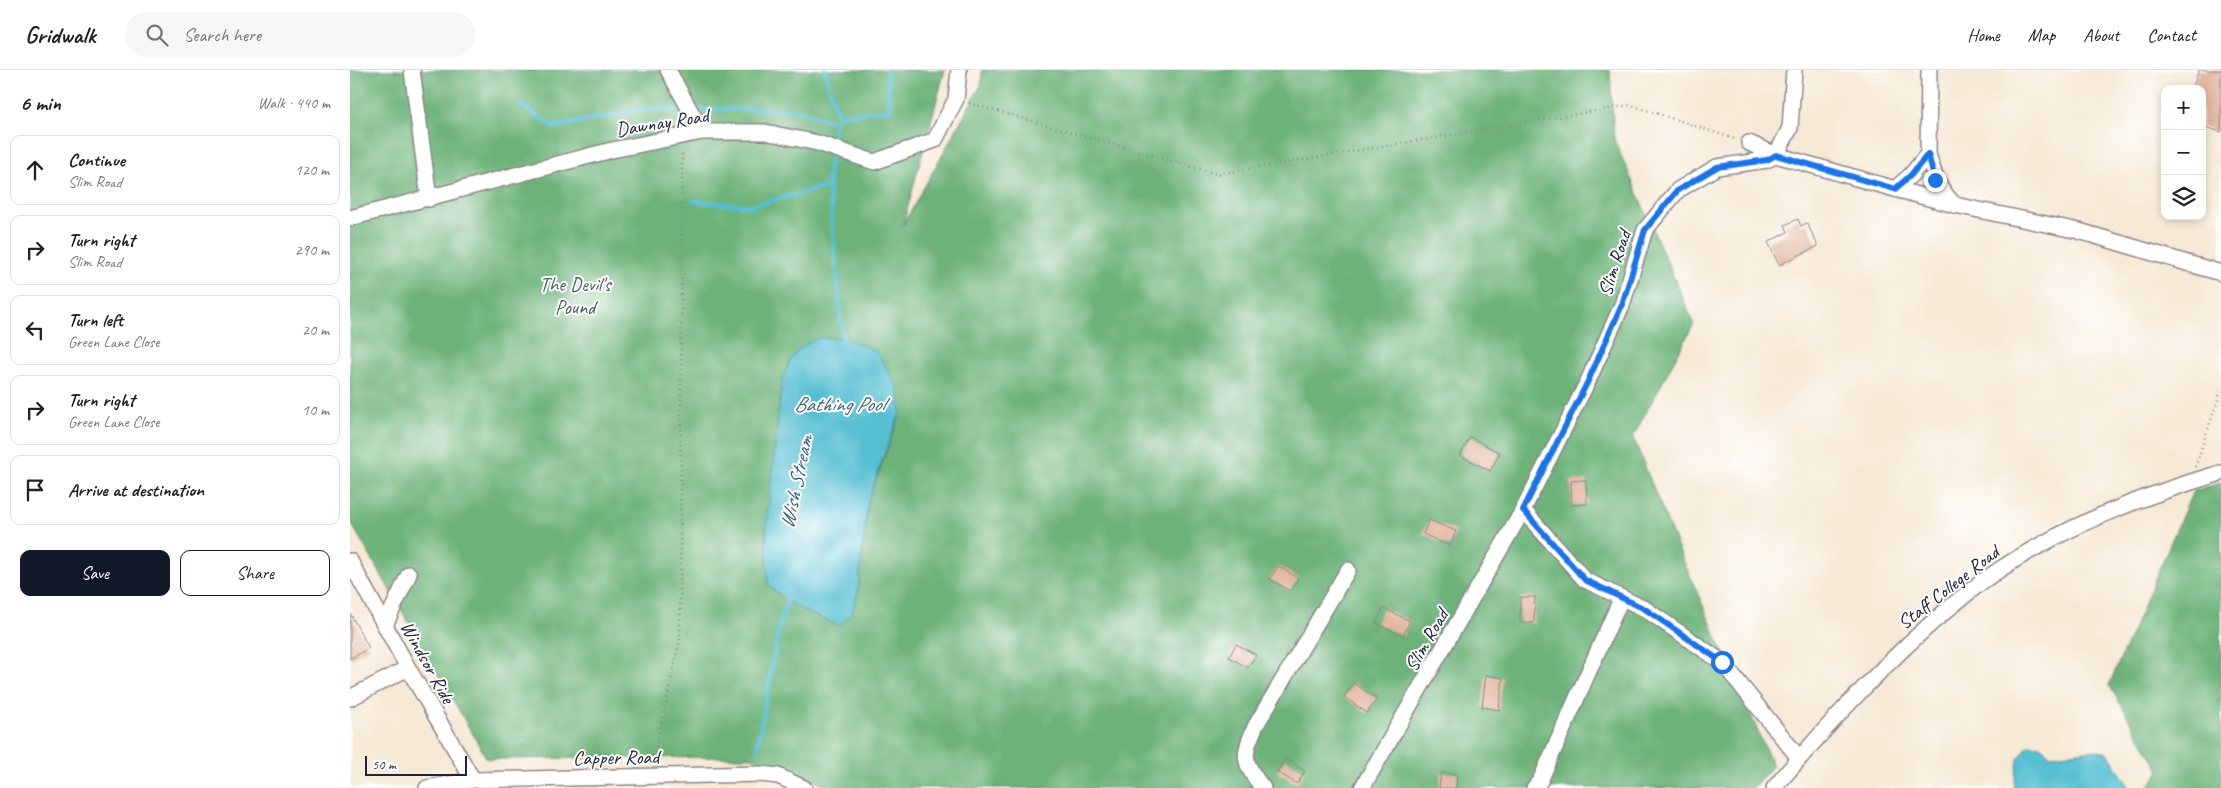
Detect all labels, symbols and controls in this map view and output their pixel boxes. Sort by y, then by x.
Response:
search box [125,12,475,57]
text: Gridwalk [25,20,95,50]
icon: search [143,21,171,49]
text: Search here [183,23,261,47]
text: Home [1967,24,2000,46]
text: Map [2028,24,2055,46]
text: About [2083,24,2119,46]
text: Contact [2147,24,2196,46]
map controls [2161,85,2206,220]
button: + [2161,85,2206,130]
text: 6 min [20,90,61,116]
text: Walk · 440 m [258,93,330,113]
street label: Dawnay Road [614,102,713,142]
button: − [2161,130,2206,175]
text: Continue [68,148,125,172]
icon: ahead [21,156,49,184]
text: 120 m [295,160,329,180]
route end [1924,169,1947,192]
text: Slim Road [68,172,122,192]
button: layers [2161,175,2206,220]
street label: Slim Road [1592,224,1638,299]
text: Turn right [68,228,135,252]
icon: right [21,236,49,264]
text: 290 m [295,240,329,260]
text: Slim Road [68,252,122,272]
park label: The Devil's Pound [539,272,613,320]
text: Turn left [68,308,123,332]
icon: left [21,316,49,344]
text: 20 m [302,320,329,340]
text: Green Lane Close [68,332,159,352]
text: Turn right [68,388,135,412]
water label: Bathing Pool [794,391,890,417]
icon: right [21,396,49,424]
text: 10 m [302,400,329,420]
text: Green Lane Close [68,412,159,432]
water label: Wish Stream [773,431,819,531]
icon: arrive [21,476,49,504]
text: Arrive at destination [68,478,204,502]
street label: Staff College Road [1892,538,2007,635]
button: Save [20,550,170,596]
button: Share [180,550,330,596]
street label: Slim Road [1399,602,1456,676]
street label: Windsor Ride [395,617,461,709]
route start [1711,651,1734,674]
street label: Capper Road [573,744,662,771]
scale bar [365,753,468,776]
text: 50 m [372,756,396,773]

